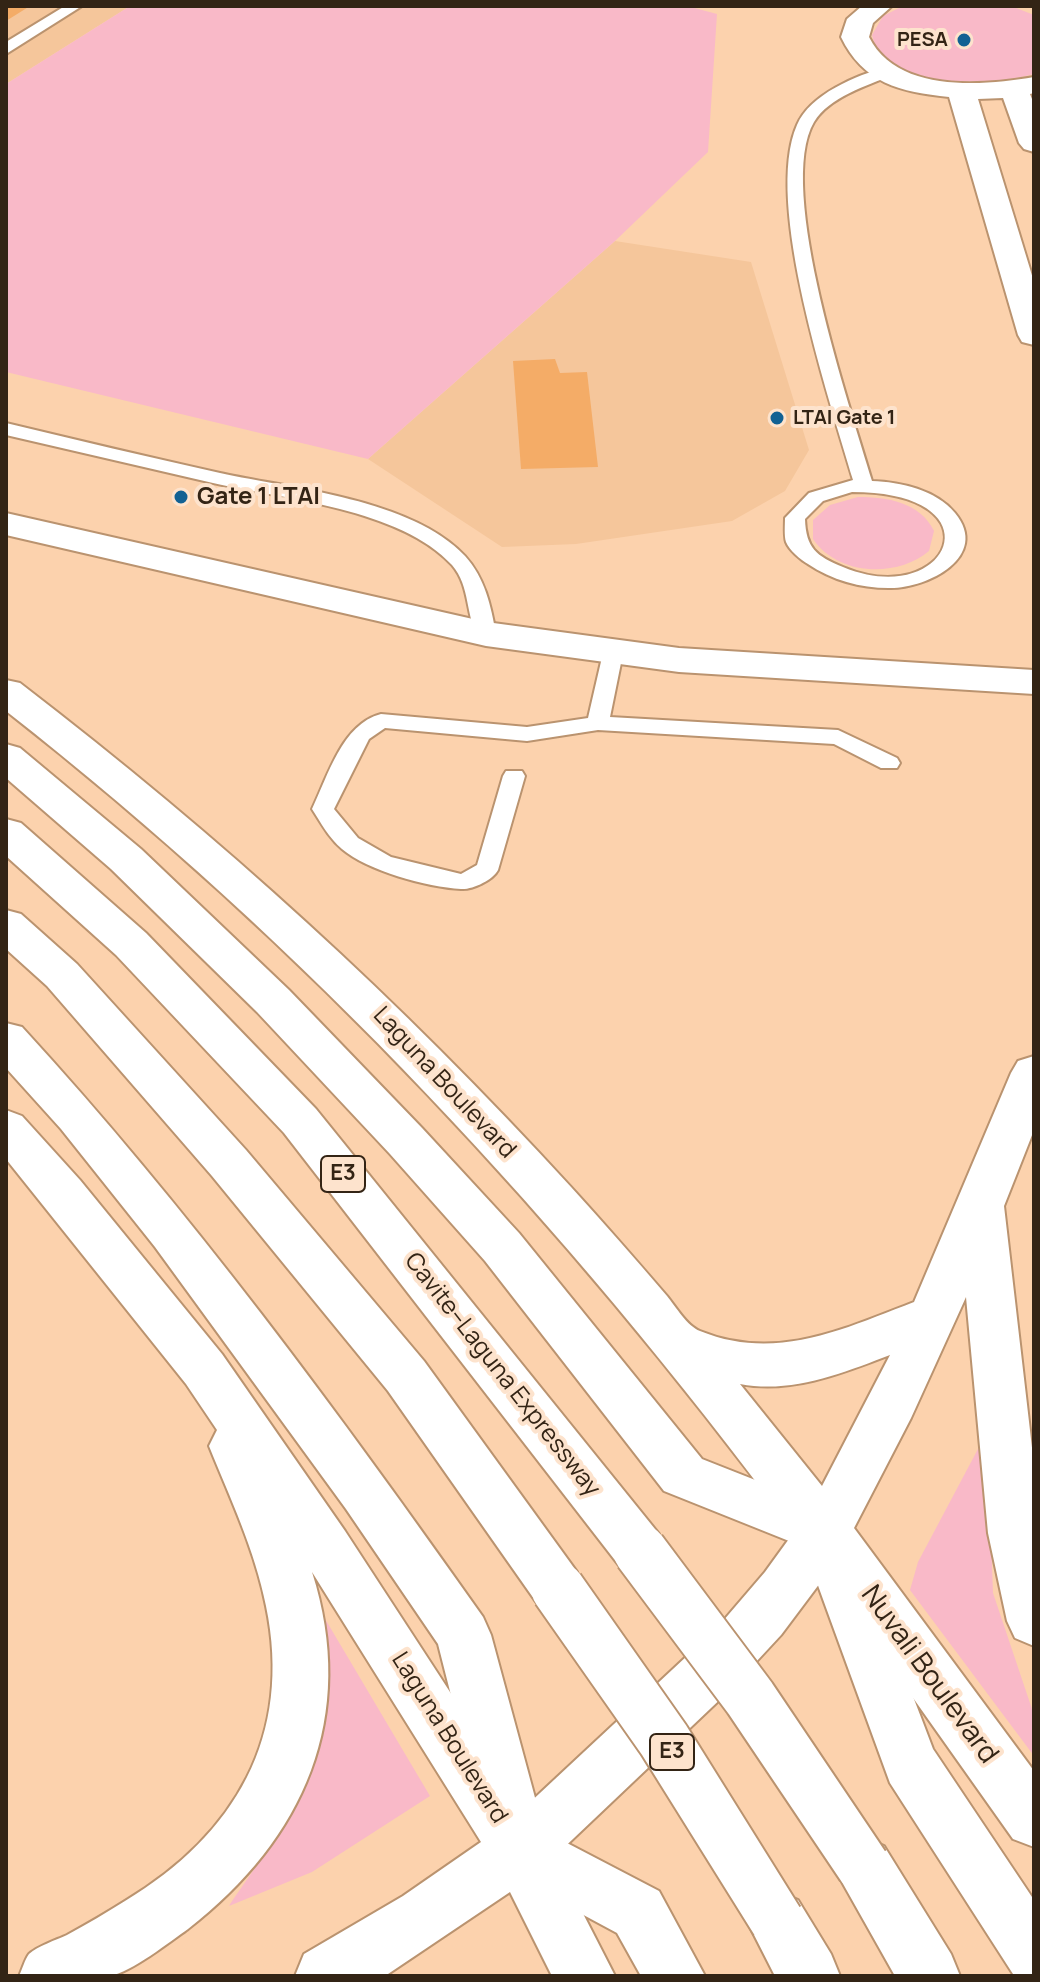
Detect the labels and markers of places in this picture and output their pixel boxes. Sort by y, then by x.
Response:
place label: PESA [897,28,948,52]
marker: PESA [955,31,973,49]
place label: LTAI Gate 1 [793,406,895,430]
marker: LTAI Gate 1 [768,409,786,427]
place label: Gate 1 LTAI [197,483,320,511]
marker: Gate 1 LTAI [172,488,190,506]

